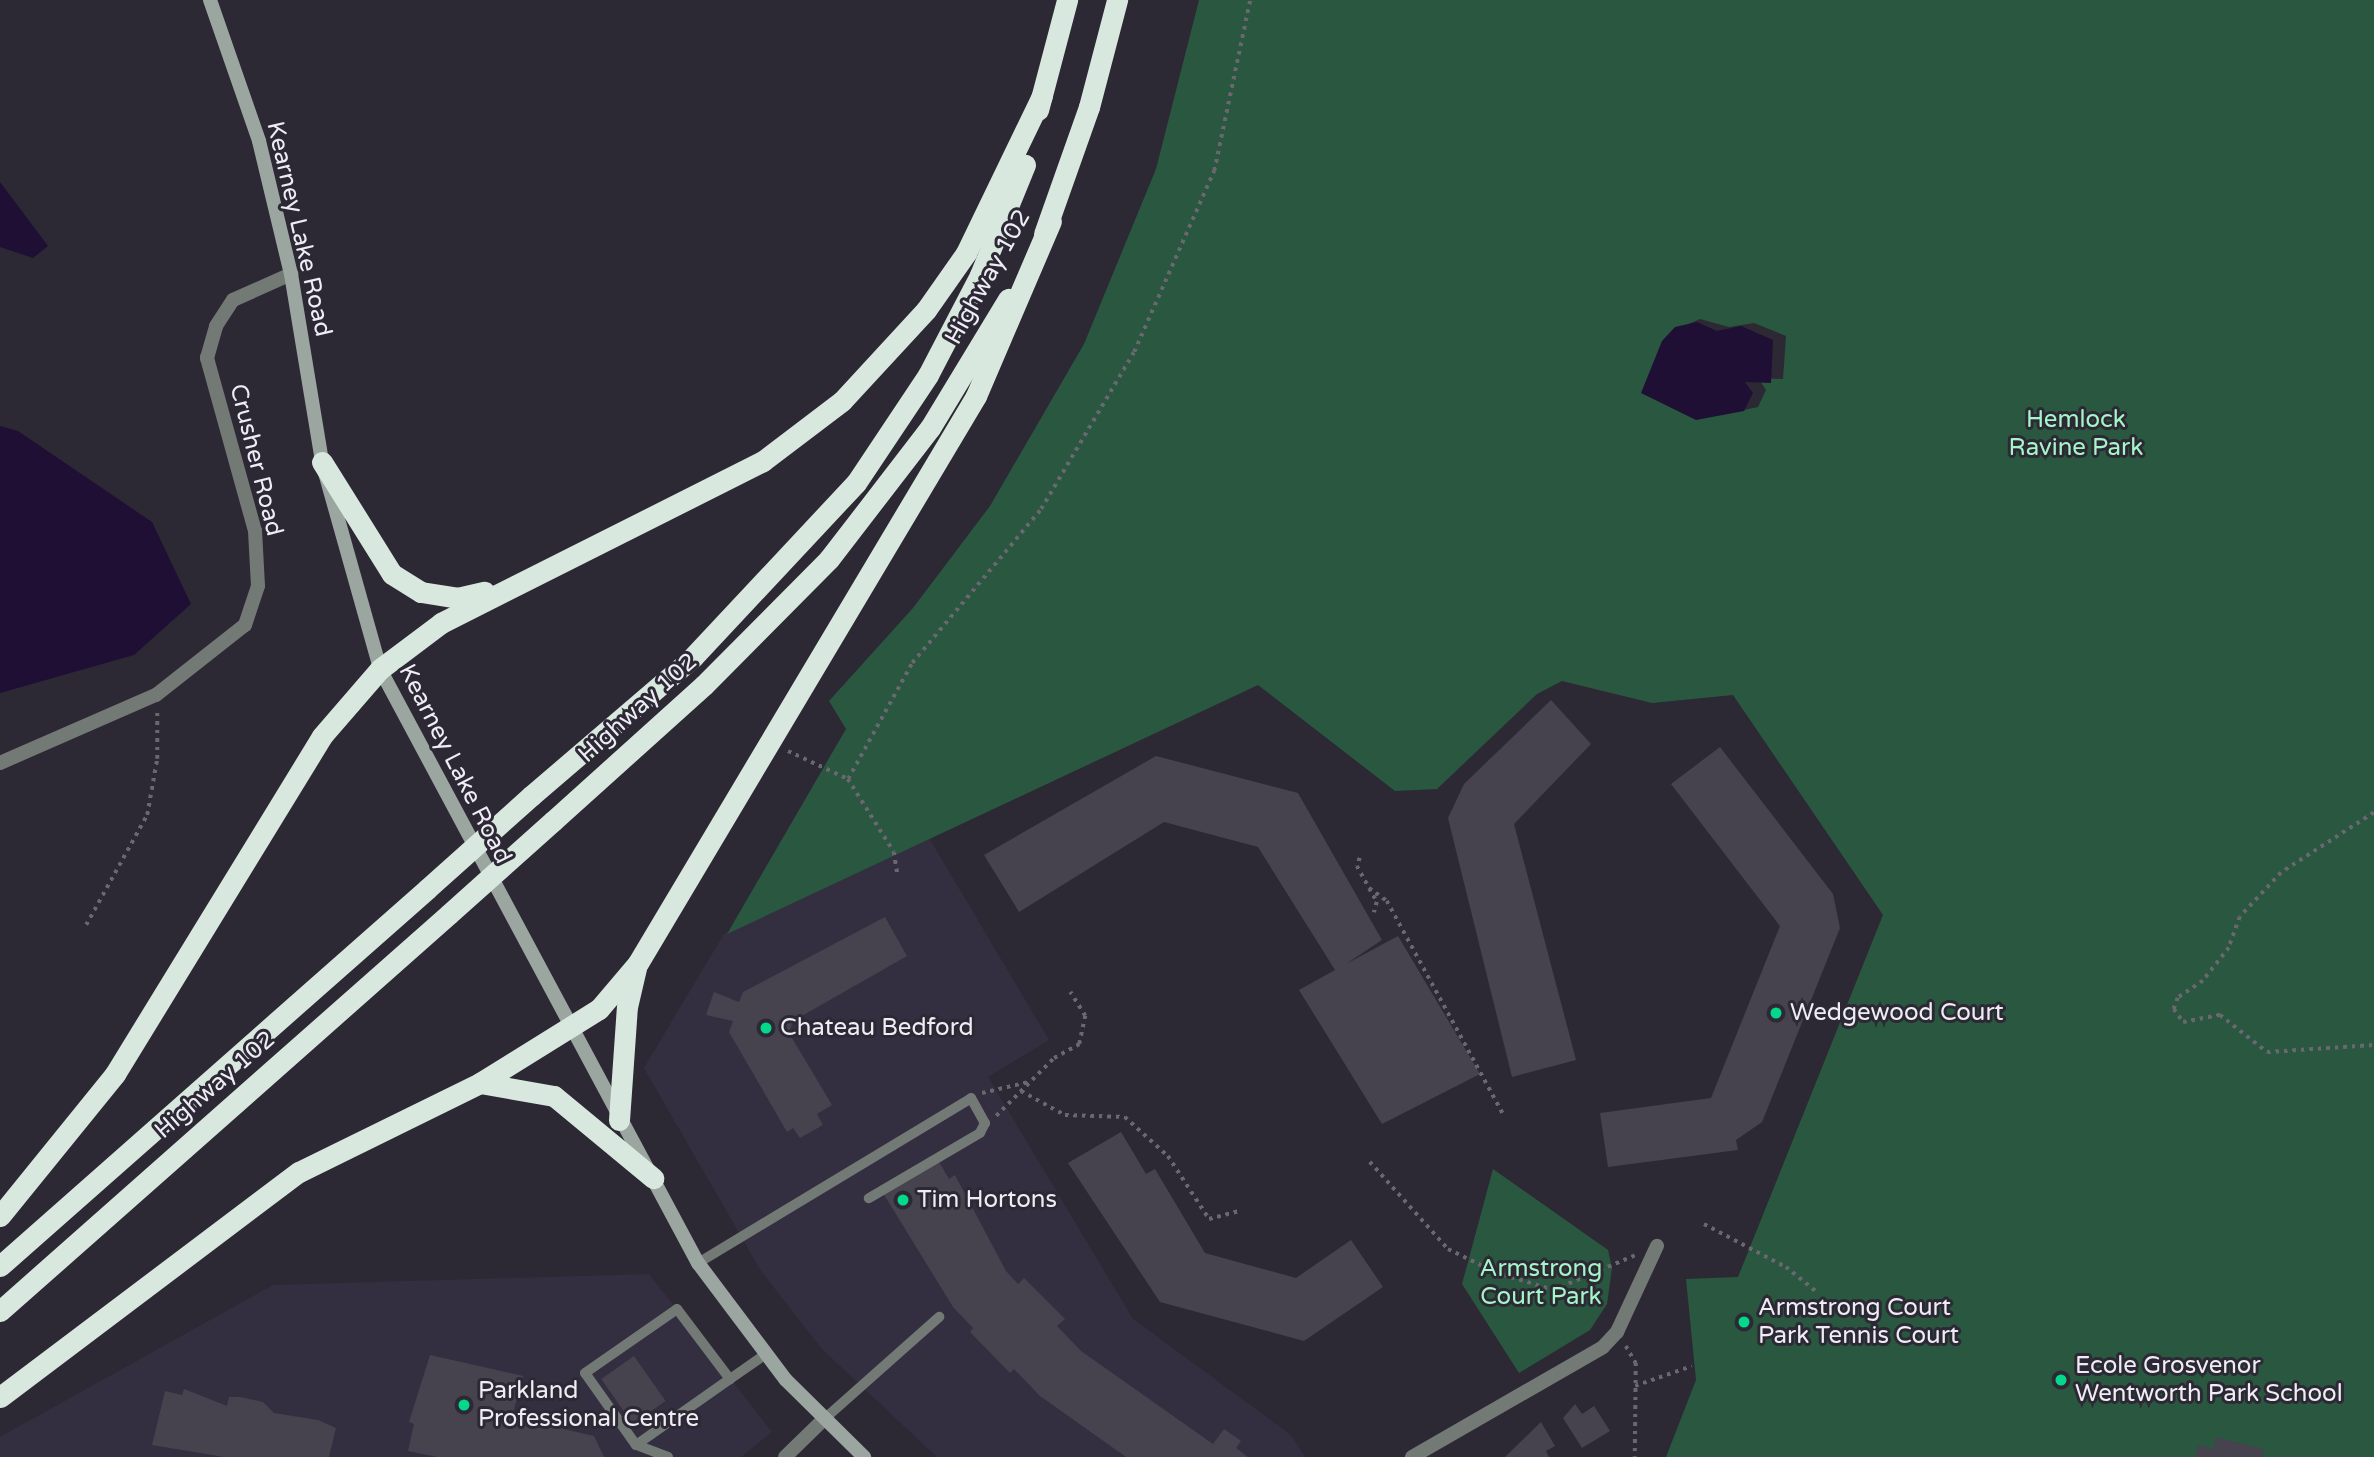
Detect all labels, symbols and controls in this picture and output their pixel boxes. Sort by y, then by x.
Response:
street label: Kearney Lake Road [260,119,338,339]
street label: Highway 102 [939,204,1037,350]
street label: Crusher Road [223,381,289,539]
park label: Hemlock Ravine Park [2009,406,2143,462]
street label: Highway 102 [573,647,703,769]
street label: Kearney Lake Road [392,660,518,868]
place label: Wedgewood Court [1790,999,2004,1027]
marker: Wedgewood Court [1768,1005,1784,1021]
place label: Chateau Bedford [780,1014,974,1042]
marker: Chateau Bedford [758,1020,774,1036]
street label: Highway 102 [149,1025,281,1145]
place label: Tim Hortons [917,1186,1057,1214]
marker: Tim Hortons [895,1192,911,1208]
park label: Armstrong Court Park [1480,1255,1602,1311]
place label: Armstrong Court Park Tennis Court [1758,1294,1959,1350]
marker: Armstrong Court Park Tennis Court [1736,1314,1752,1330]
place label: Ecole Grosvenor Wentworth Park School [2075,1352,2343,1408]
marker: Ecole Grosvenor Wentworth Park School [2053,1372,2069,1388]
place label: Parkland Professional Centre [478,1377,699,1433]
marker: Parkland Professional Centre [456,1397,472,1413]

